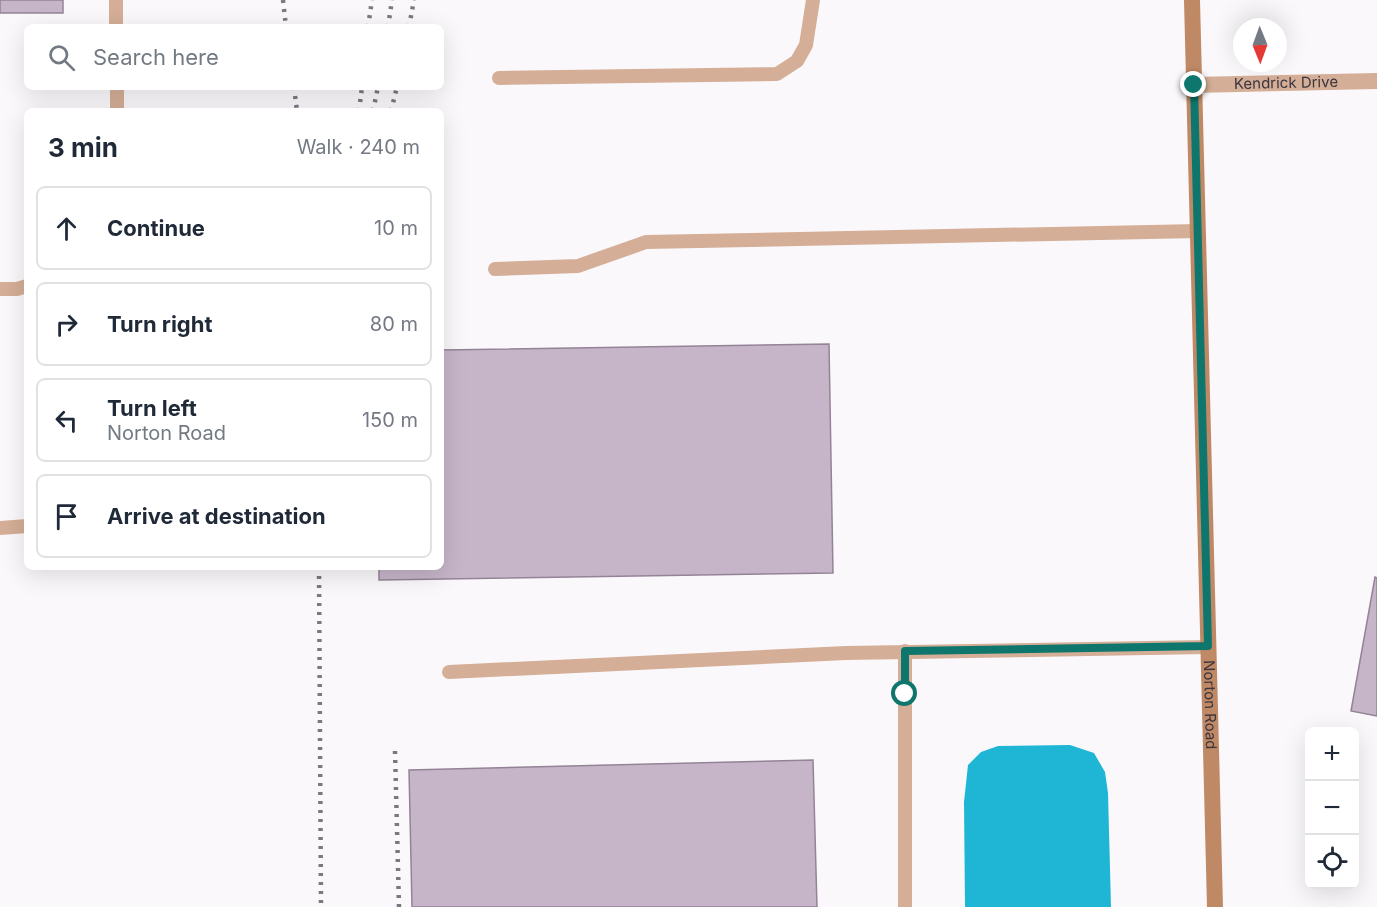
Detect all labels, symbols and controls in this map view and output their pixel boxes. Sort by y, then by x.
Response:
north arrow [1233,18,1287,72]
search box [24,24,444,90]
icon: search [45,41,78,74]
text: Search here [93,44,219,70]
route end [1180,71,1206,97]
street label: Kendrick Drive [1234,72,1338,93]
text: 3 min [48,132,118,163]
text: Walk · 240 m [297,135,420,159]
icon: ahead [50,212,83,245]
text: Continue [107,215,205,241]
text: 10 m [374,216,418,240]
icon: right [50,308,83,341]
text: Turn right [107,311,213,337]
text: 80 m [370,312,418,336]
text: Turn left [107,395,197,421]
icon: left [50,404,83,437]
text: 150 m [362,408,418,432]
text: Norton Road [107,421,226,445]
icon: arrive [50,500,83,533]
text: Arrive at destination [107,503,326,529]
street label: Norton Road [1200,660,1221,750]
route start [891,680,917,706]
map controls [1305,727,1359,889]
button: + [1305,727,1359,781]
button: − [1305,781,1359,835]
button: locate [1305,835,1359,889]

